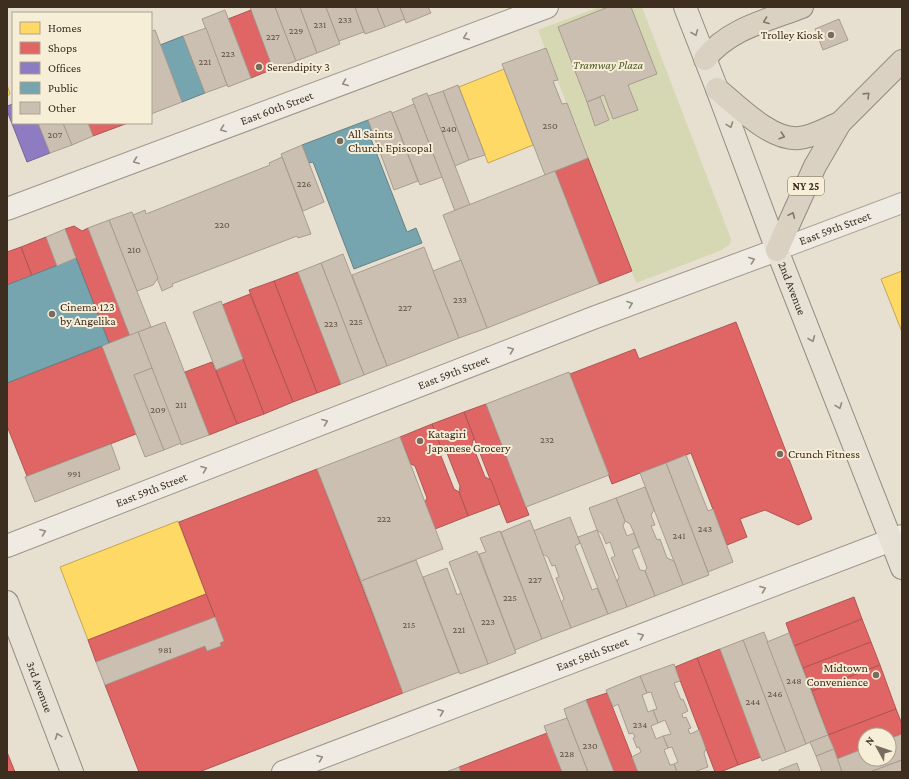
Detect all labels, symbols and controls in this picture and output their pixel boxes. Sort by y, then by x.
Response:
legend [12,12,152,124]
house number: 233 [338,14,352,25]
one-way arrow [762,16,769,24]
house number: 231 [314,19,326,30]
text: Homes [48,21,82,35]
house number: 229 [289,25,303,36]
one-way arrow [690,28,698,36]
place label: Trolley Kiosk [761,28,823,42]
marker: Trolley Kiosk [826,30,836,40]
house number: 227 [266,31,280,42]
one-way arrow [463,33,470,41]
text: Shops [48,41,77,55]
house number: 223 [221,48,235,59]
house number: 221 [199,56,211,67]
park label: Tramway Plaza [573,58,643,72]
place label: Serendipity 3 [267,60,330,74]
text: Offices [48,61,81,75]
marker: Serendipity 3 [254,62,264,72]
one-way arrow [341,78,348,87]
text: Public [48,81,78,95]
street label: East 60th Street [238,88,316,128]
one-way arrow [862,92,870,100]
text: Other [48,101,77,115]
house number: 250 [542,120,558,131]
one-way arrow [726,122,734,129]
house number: 240 [441,123,457,134]
one-way arrow [219,124,226,132]
place label: All Saints Church Episcopal [348,127,432,155]
house number: 207 [48,129,63,140]
one-way arrow [778,131,785,140]
marker: All Saints Church Episcopal [335,136,345,146]
one-way arrow [133,156,140,164]
road number: NY 25 [788,177,824,195]
house number: 226 [297,178,311,189]
street label: East 59th Street [797,208,874,248]
one-way arrow [788,211,796,218]
house number: 220 [214,219,230,230]
house number: 210 [127,244,141,255]
one-way arrow [748,256,755,264]
street label: 2nd Avenue [775,260,809,317]
house number: 233 [453,294,467,305]
place label: Cinema 123 by Angelika [60,300,116,328]
one-way arrow [626,301,633,309]
house number: 227 [398,302,412,313]
marker: Cinema 123 by Angelika [47,309,57,319]
house number: 225 [349,316,363,327]
house number: 223 [324,318,338,329]
one-way arrow [807,334,815,342]
one-way arrow [508,346,515,354]
street label: East 59th Street [416,352,492,393]
house number: 211 [175,399,187,410]
one-way arrow [834,402,842,409]
house number: 209 [150,404,166,415]
one-way arrow [321,419,328,427]
place label: Katagiri Japanese Grocery [427,427,511,455]
house number: 232 [540,434,554,445]
marker: Katagiri Japanese Grocery [415,436,425,446]
place label: Crunch Fitness [788,447,860,461]
marker: Crunch Fitness [775,449,785,459]
one-way arrow [200,466,207,474]
house number: 991 [67,468,81,479]
street label: East 59th Street [114,469,190,510]
house number: 222 [377,513,391,524]
house number: 243 [698,523,713,534]
one-way arrow [40,528,47,536]
house number: 241 [672,530,686,541]
house number: 227 [528,574,542,585]
one-way arrow [759,586,766,594]
house number: 225 [503,592,517,603]
house number: 223 [481,616,495,627]
house number: 215 [403,619,416,630]
house number: 221 [453,624,465,635]
one-way arrow [638,632,645,640]
street label: East 58th Street [554,634,631,674]
house number: 981 [158,644,172,655]
street label: 3rd Avenue [23,659,56,715]
place label: Midtown Convenience [806,661,869,689]
marker: Midtown Convenience [871,670,881,680]
house number: 248 [786,675,802,686]
house number: 246 [768,688,782,699]
house number: 244 [746,696,760,707]
one-way arrow [438,708,445,716]
house number: 234 [633,719,647,730]
north arrow [857,727,897,767]
one-way arrow [55,732,63,739]
text: N [862,733,877,747]
house number: 230 [582,740,598,751]
house number: 228 [560,748,574,759]
one-way arrow [316,755,323,763]

